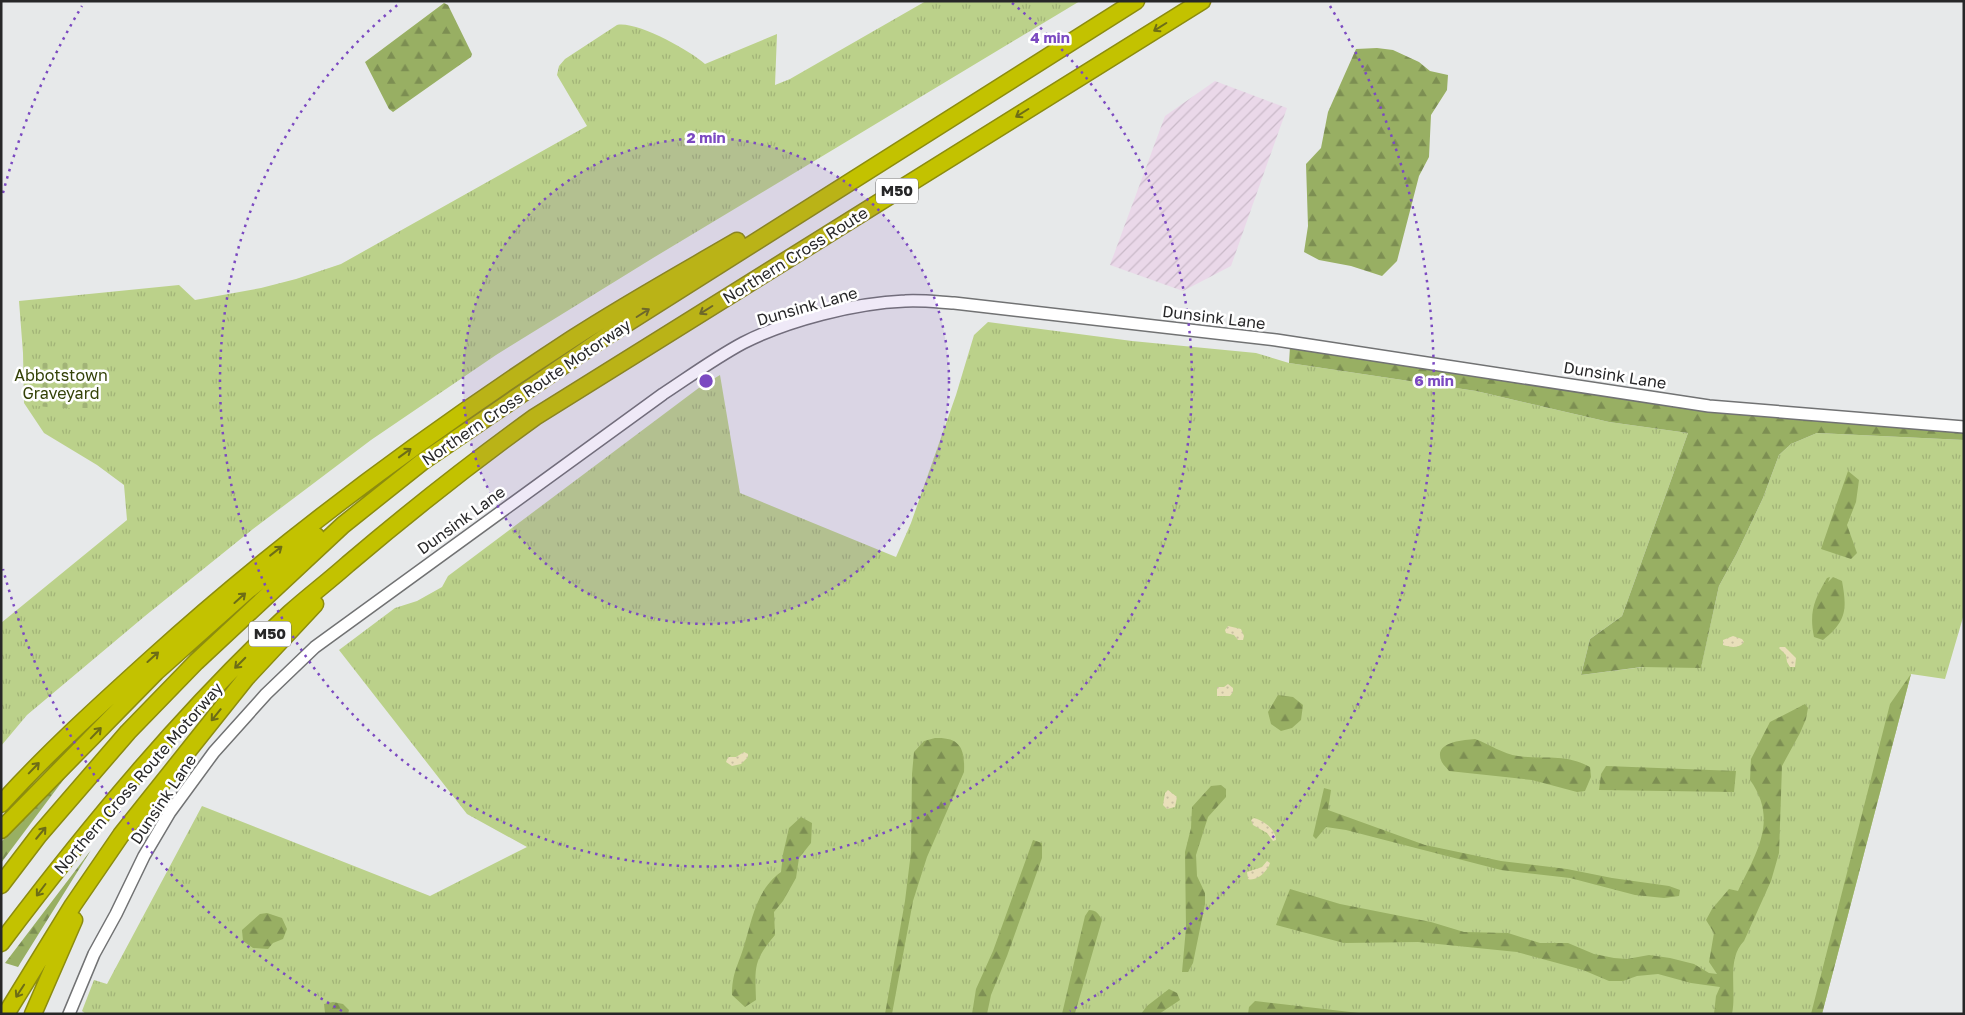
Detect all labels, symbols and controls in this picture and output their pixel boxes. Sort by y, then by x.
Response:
one-way arrow [1154,22,1168,32]
text: 4 min [1030,28,1070,46]
one-way arrow [1016,108,1030,118]
text: 2 min [686,128,726,146]
road number: M50 [876,178,918,204]
street label: Northern Cross Route [719,202,871,308]
street label: Dunsink Lane [754,282,860,330]
street label: Dunsink Lane [1161,301,1267,333]
one-way arrow [699,304,713,315]
one-way arrow [636,308,650,318]
street label: Northern Cross Route Motorway [418,315,634,469]
street label: Dunsink Lane [1562,357,1668,393]
park label: Abbotstown Graveyard [14,365,108,403]
text: 6 min [1414,371,1454,389]
centre of rings [697,372,715,390]
one-way arrow [398,447,411,458]
street label: Dunsink Lane [413,481,509,559]
one-way arrow [269,546,283,556]
one-way arrow [234,592,247,603]
road number: M50 [249,622,291,646]
one-way arrow [146,651,159,663]
one-way arrow [234,657,246,669]
street label: Northern Cross Route Motorway [49,678,227,878]
one-way arrow [210,708,221,721]
one-way arrow [90,727,103,739]
street label: Dunsink Lane [126,750,200,848]
one-way arrow [28,762,40,775]
one-way arrow [36,826,47,839]
one-way arrow [35,883,46,896]
one-way arrow [15,984,26,998]

